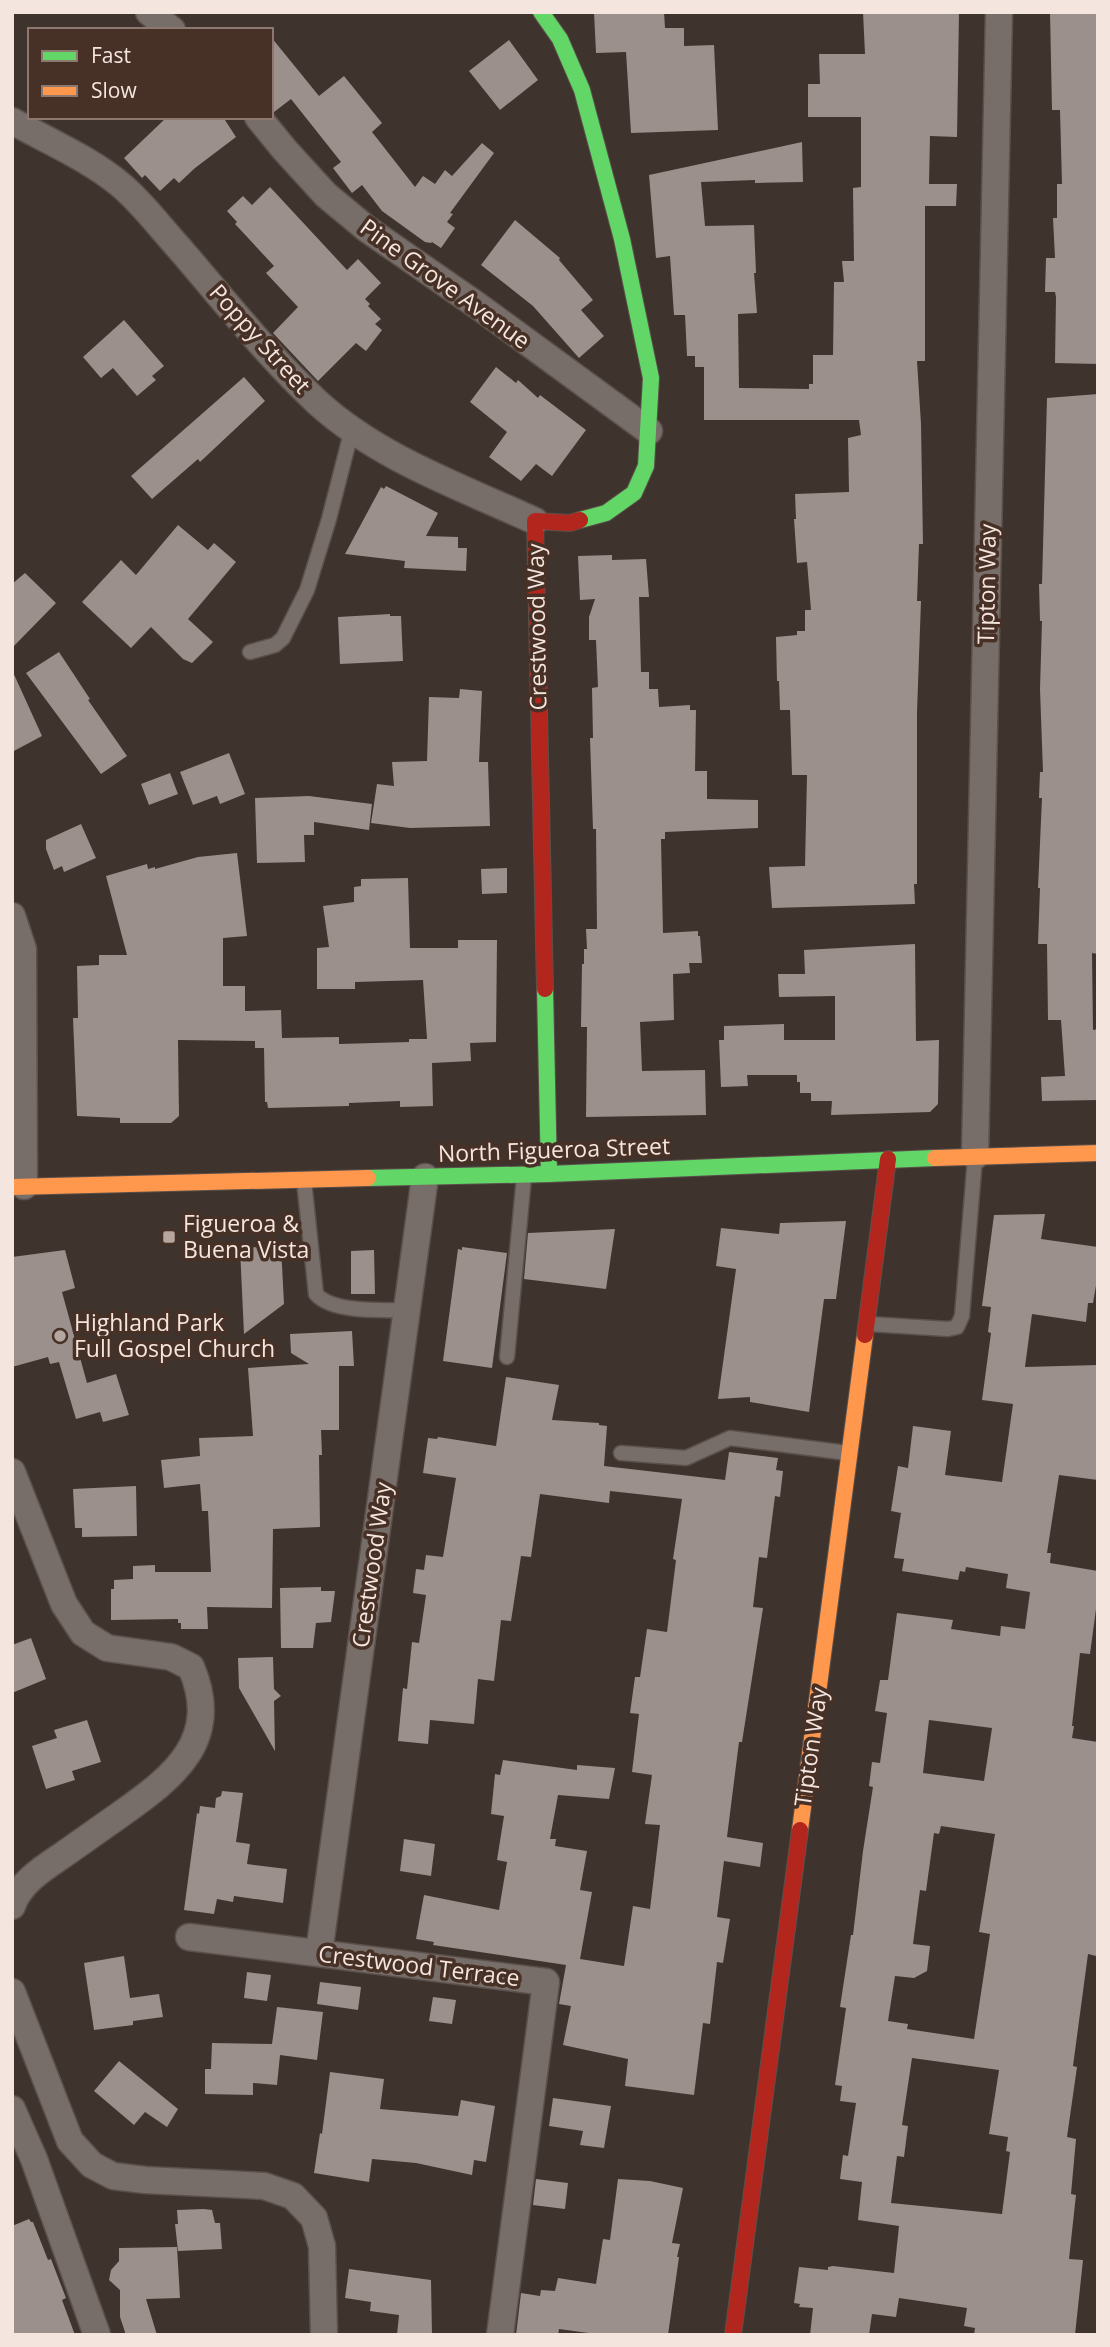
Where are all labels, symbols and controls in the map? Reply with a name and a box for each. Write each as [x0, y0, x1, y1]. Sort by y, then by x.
legend [28, 28, 273, 119]
text: Fast [91, 41, 131, 69]
text: Slow [91, 76, 137, 104]
street label: Pine Grove Avenue [354, 211, 537, 356]
street label: Poppy Street [203, 277, 319, 400]
street label: Tipton Way [969, 523, 1003, 644]
street label: Crestwood Way [519, 543, 553, 711]
street label: North Figueroa Street [437, 1129, 671, 1169]
place label: Figueroa & Buena Vista [183, 1207, 309, 1265]
marker: Figueroa & Buena Vista [161, 1229, 177, 1245]
place label: Highland Park Full Gospel Church [74, 1306, 275, 1364]
marker: Highland Park Full Gospel Church [52, 1328, 68, 1344]
street label: Crestwood Way [344, 1479, 399, 1650]
street label: Tipton Way [786, 1685, 834, 1809]
street label: Crestwood Terrace [317, 1937, 522, 1993]

